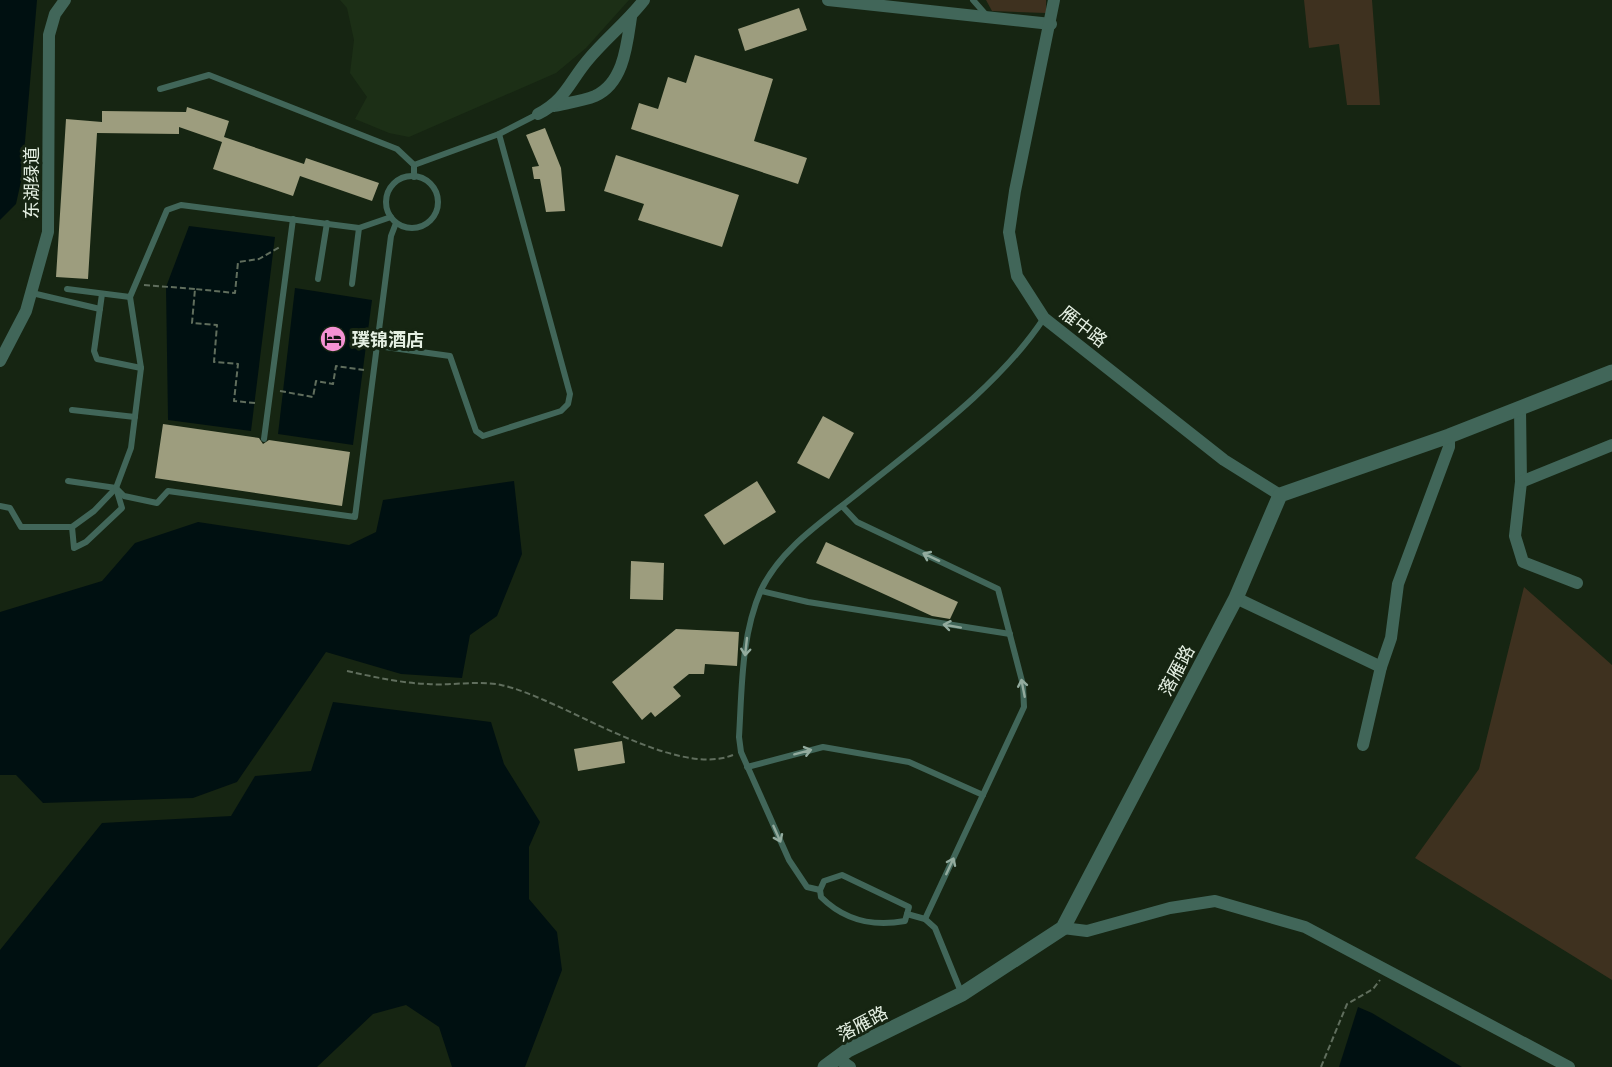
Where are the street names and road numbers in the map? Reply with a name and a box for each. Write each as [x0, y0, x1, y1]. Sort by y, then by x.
street label: 东湖绿道 [19, 147, 43, 219]
street label: 雁中路 [1055, 300, 1113, 352]
street label: 落雁路 [1153, 641, 1199, 699]
street label: 落雁路 [833, 1000, 891, 1046]

